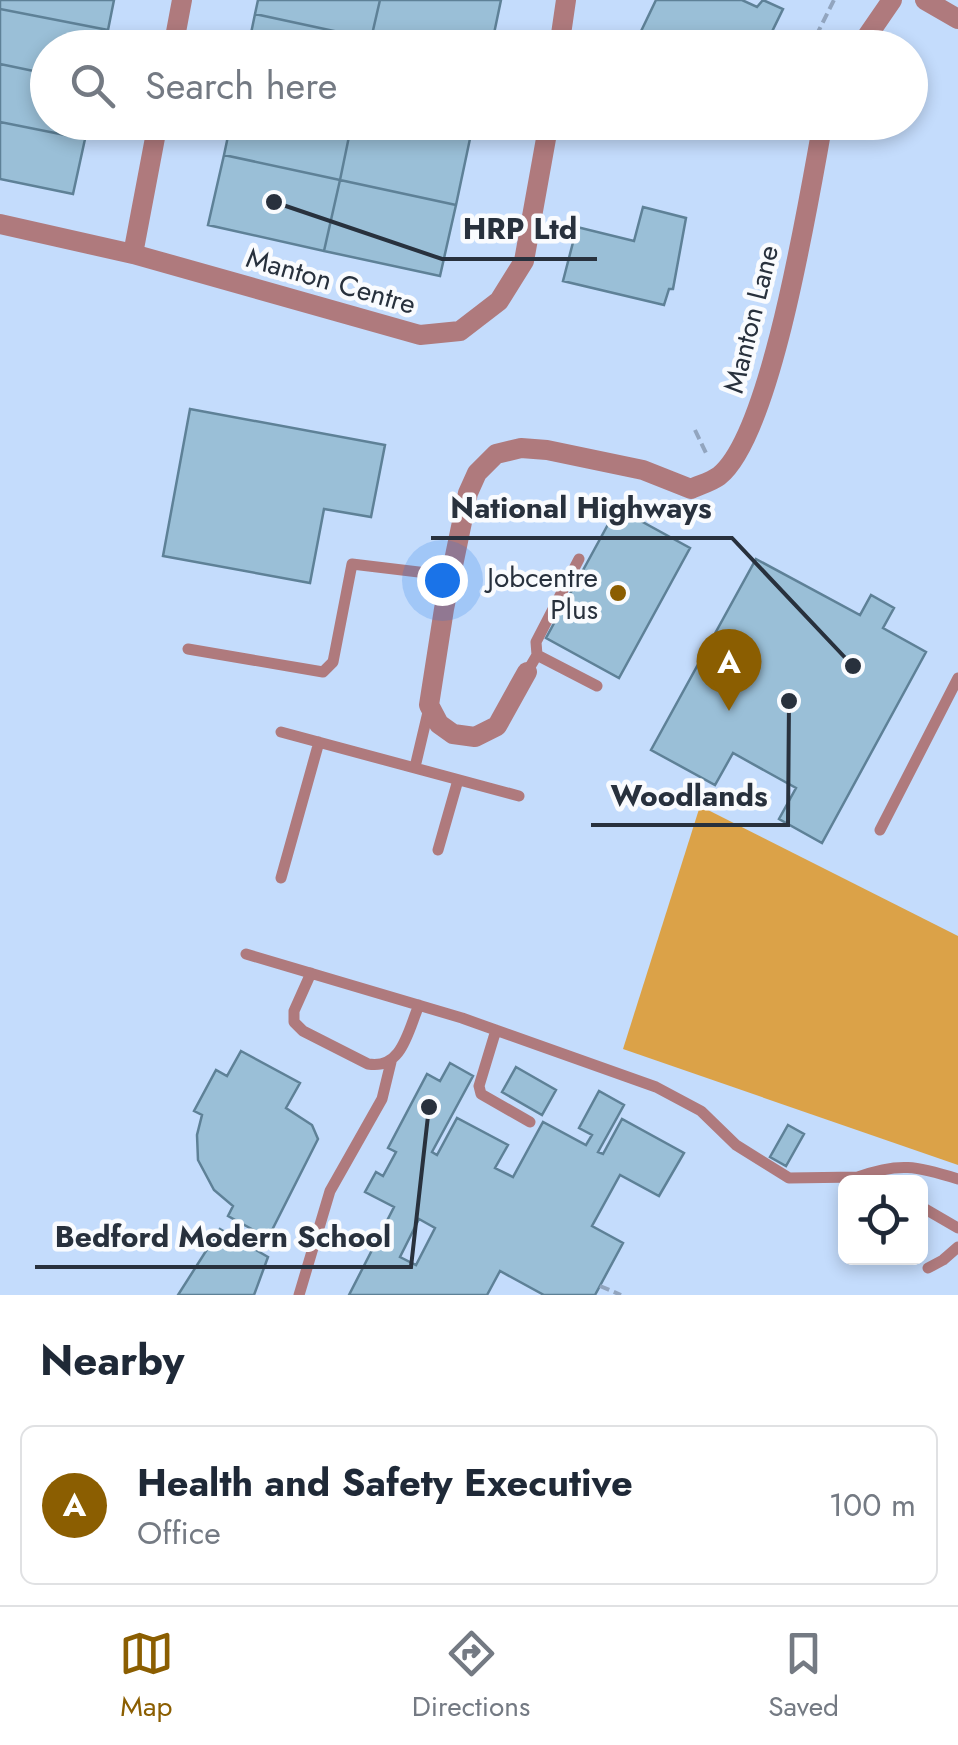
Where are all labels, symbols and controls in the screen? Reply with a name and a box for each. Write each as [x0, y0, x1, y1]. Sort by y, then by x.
search box [30, 30, 928, 140]
icon: search [65, 58, 120, 113]
text: Search here [145, 58, 337, 113]
callout: HRP Ltd [442, 199, 597, 259]
text: HRP Ltd [463, 207, 577, 250]
street label: Manton Centre [241, 237, 421, 325]
street label: Manton Lane [713, 241, 789, 397]
callout: National Highways [431, 478, 732, 538]
text: National Highways [450, 486, 712, 529]
your location [417, 555, 468, 606]
place label: Jobcentre Plus [483, 557, 598, 630]
marker: Jobcentre Plus [607, 582, 629, 604]
pin: A [696, 628, 762, 711]
callout: Woodlands [591, 765, 788, 825]
text: Woodlands [610, 774, 768, 817]
map controls [838, 1175, 928, 1265]
button: locate [838, 1175, 928, 1265]
callout: Bedford Modern School [35, 1207, 411, 1267]
text: Bedford Modern School [55, 1215, 391, 1258]
text: Nearby [40, 1330, 184, 1391]
text: Health and Safety Executive [137, 1455, 633, 1510]
text: A [63, 1482, 86, 1528]
text: 100 m [829, 1482, 916, 1528]
text: Office [137, 1510, 221, 1556]
tab: Map [119, 1626, 174, 1727]
tab: Directions [412, 1626, 530, 1727]
tab: Saved [768, 1626, 839, 1727]

